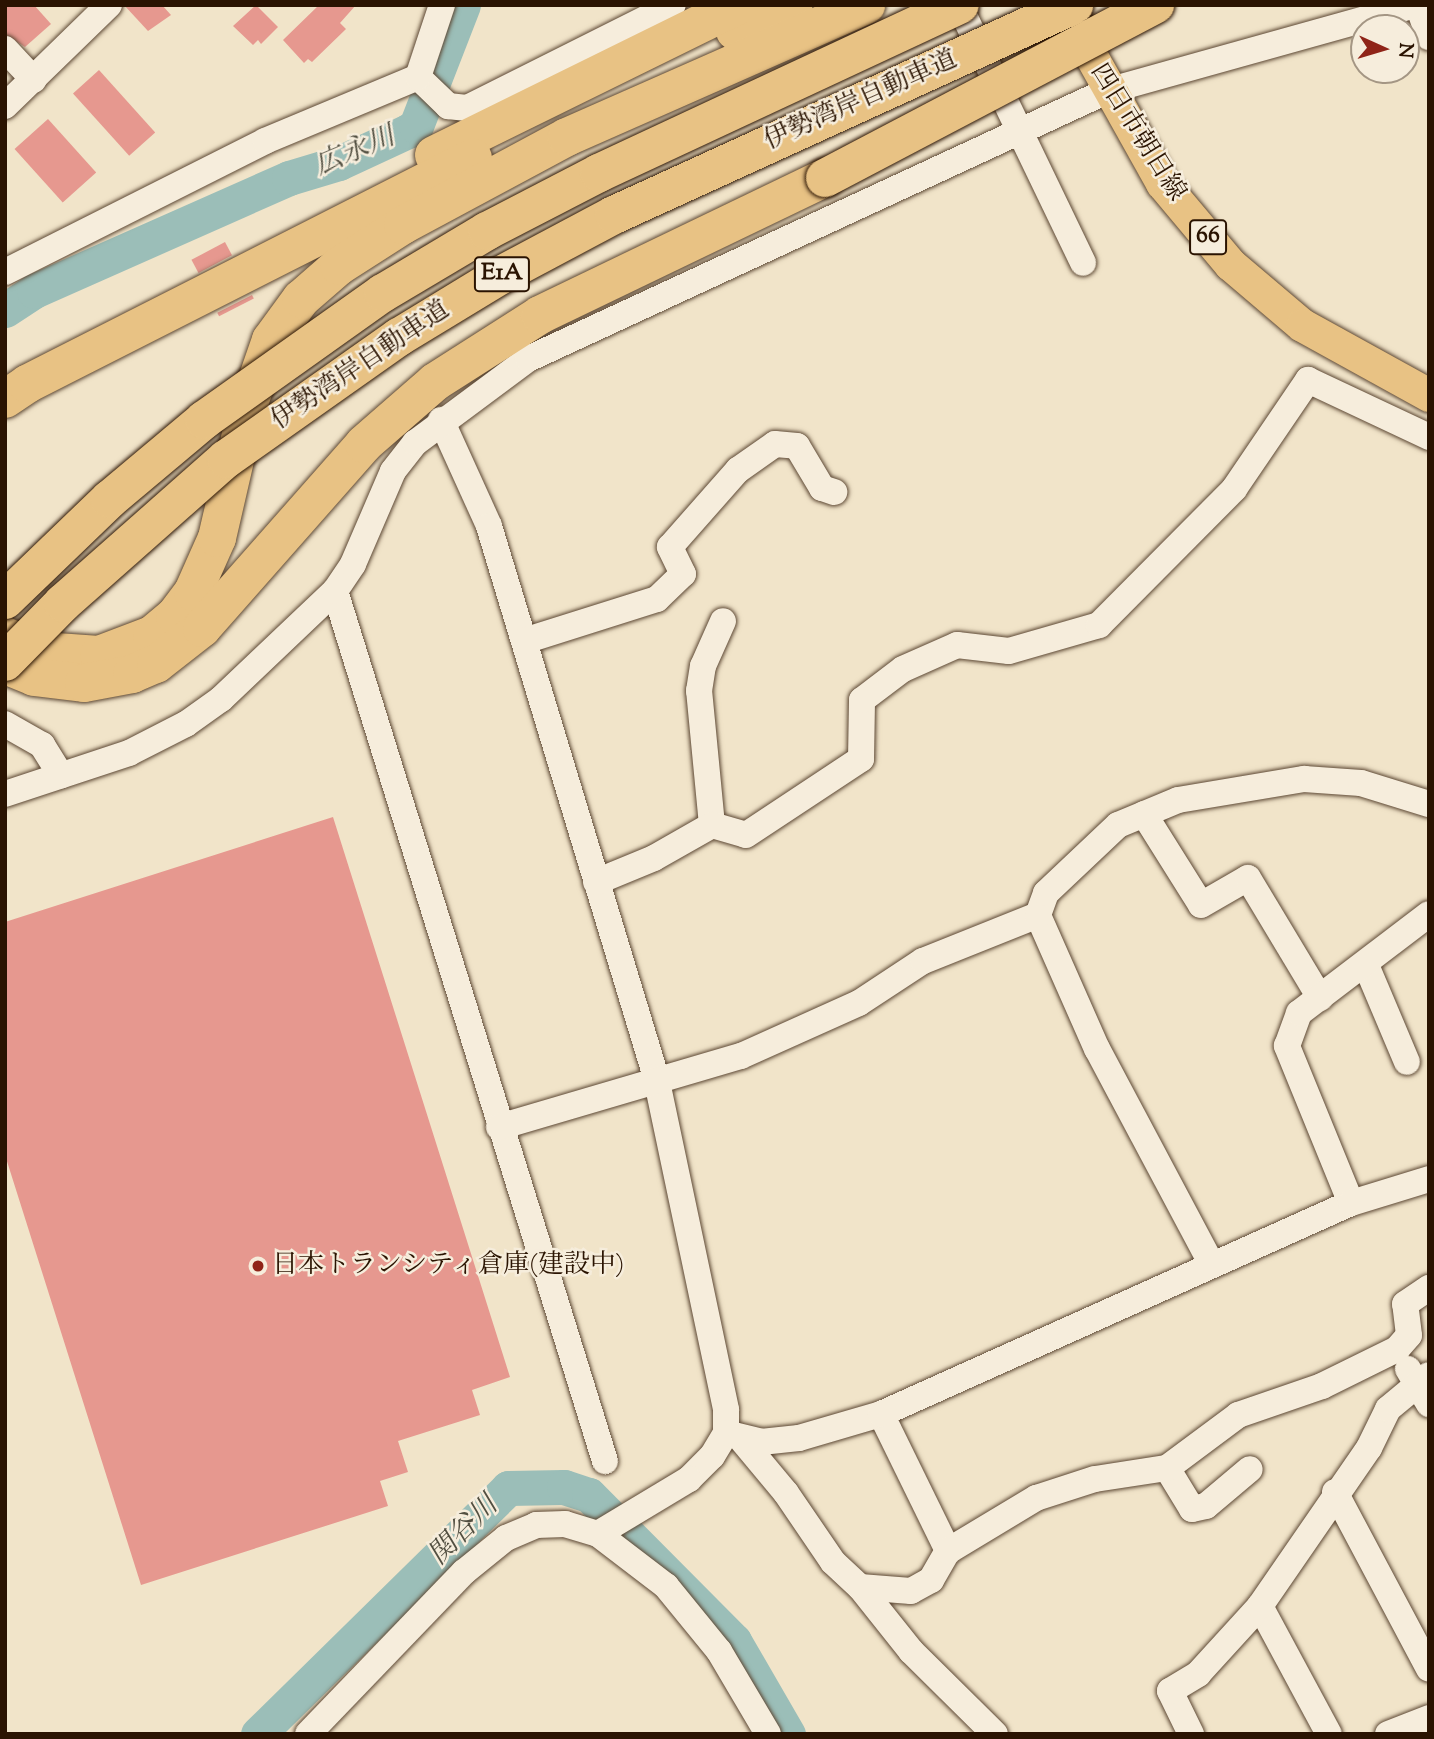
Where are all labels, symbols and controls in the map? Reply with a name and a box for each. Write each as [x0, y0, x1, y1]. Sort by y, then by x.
north arrow [1350, 14, 1420, 84]
text: N [1390, 42, 1418, 59]
street label: 伊勢湾岸自動車道 [760, 44, 962, 158]
street label: 四日市朝日線 [1082, 59, 1192, 207]
water label: 広永川 [310, 120, 400, 184]
road number: 66 [1189, 216, 1227, 258]
road number: E1A [472, 254, 532, 295]
street label: 伊勢湾岸自動車道 [266, 295, 456, 437]
place label: 日本トランシティ倉庫(建設中) [272, 1250, 627, 1282]
marker: 日本トランシティ倉庫(建設中) [250, 1258, 266, 1274]
water label: 関谷川 [422, 1489, 506, 1573]

